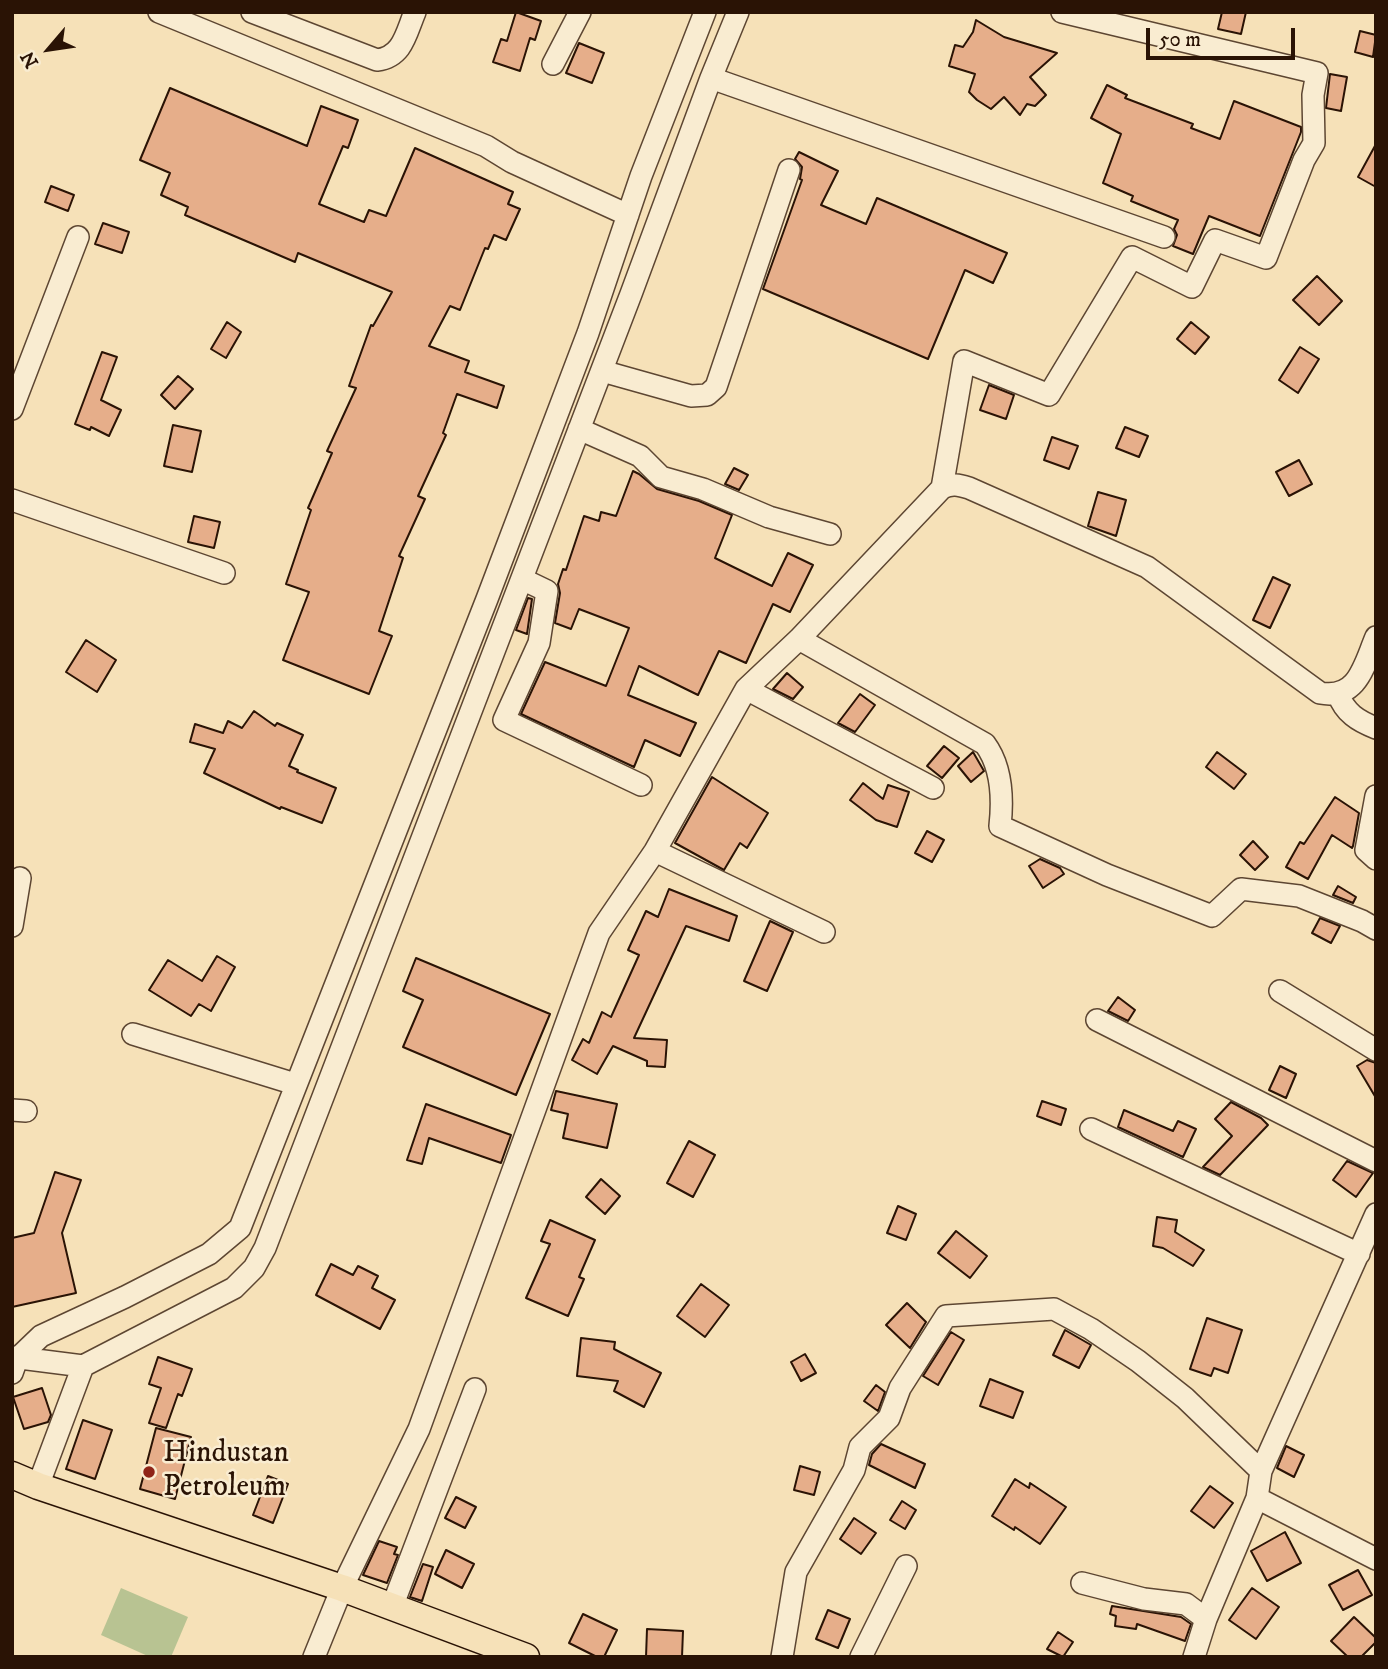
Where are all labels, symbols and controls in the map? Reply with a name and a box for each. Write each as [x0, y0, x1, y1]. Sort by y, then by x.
north arrow [14, 14, 84, 84]
scale bar [1150, 14, 1299, 58]
text: 50 m [1159, 27, 1201, 53]
text: N [16, 47, 44, 72]
place label: Hindustan Petroleum [163, 1437, 289, 1508]
marker: Hindustan Petroleum [141, 1464, 157, 1480]

